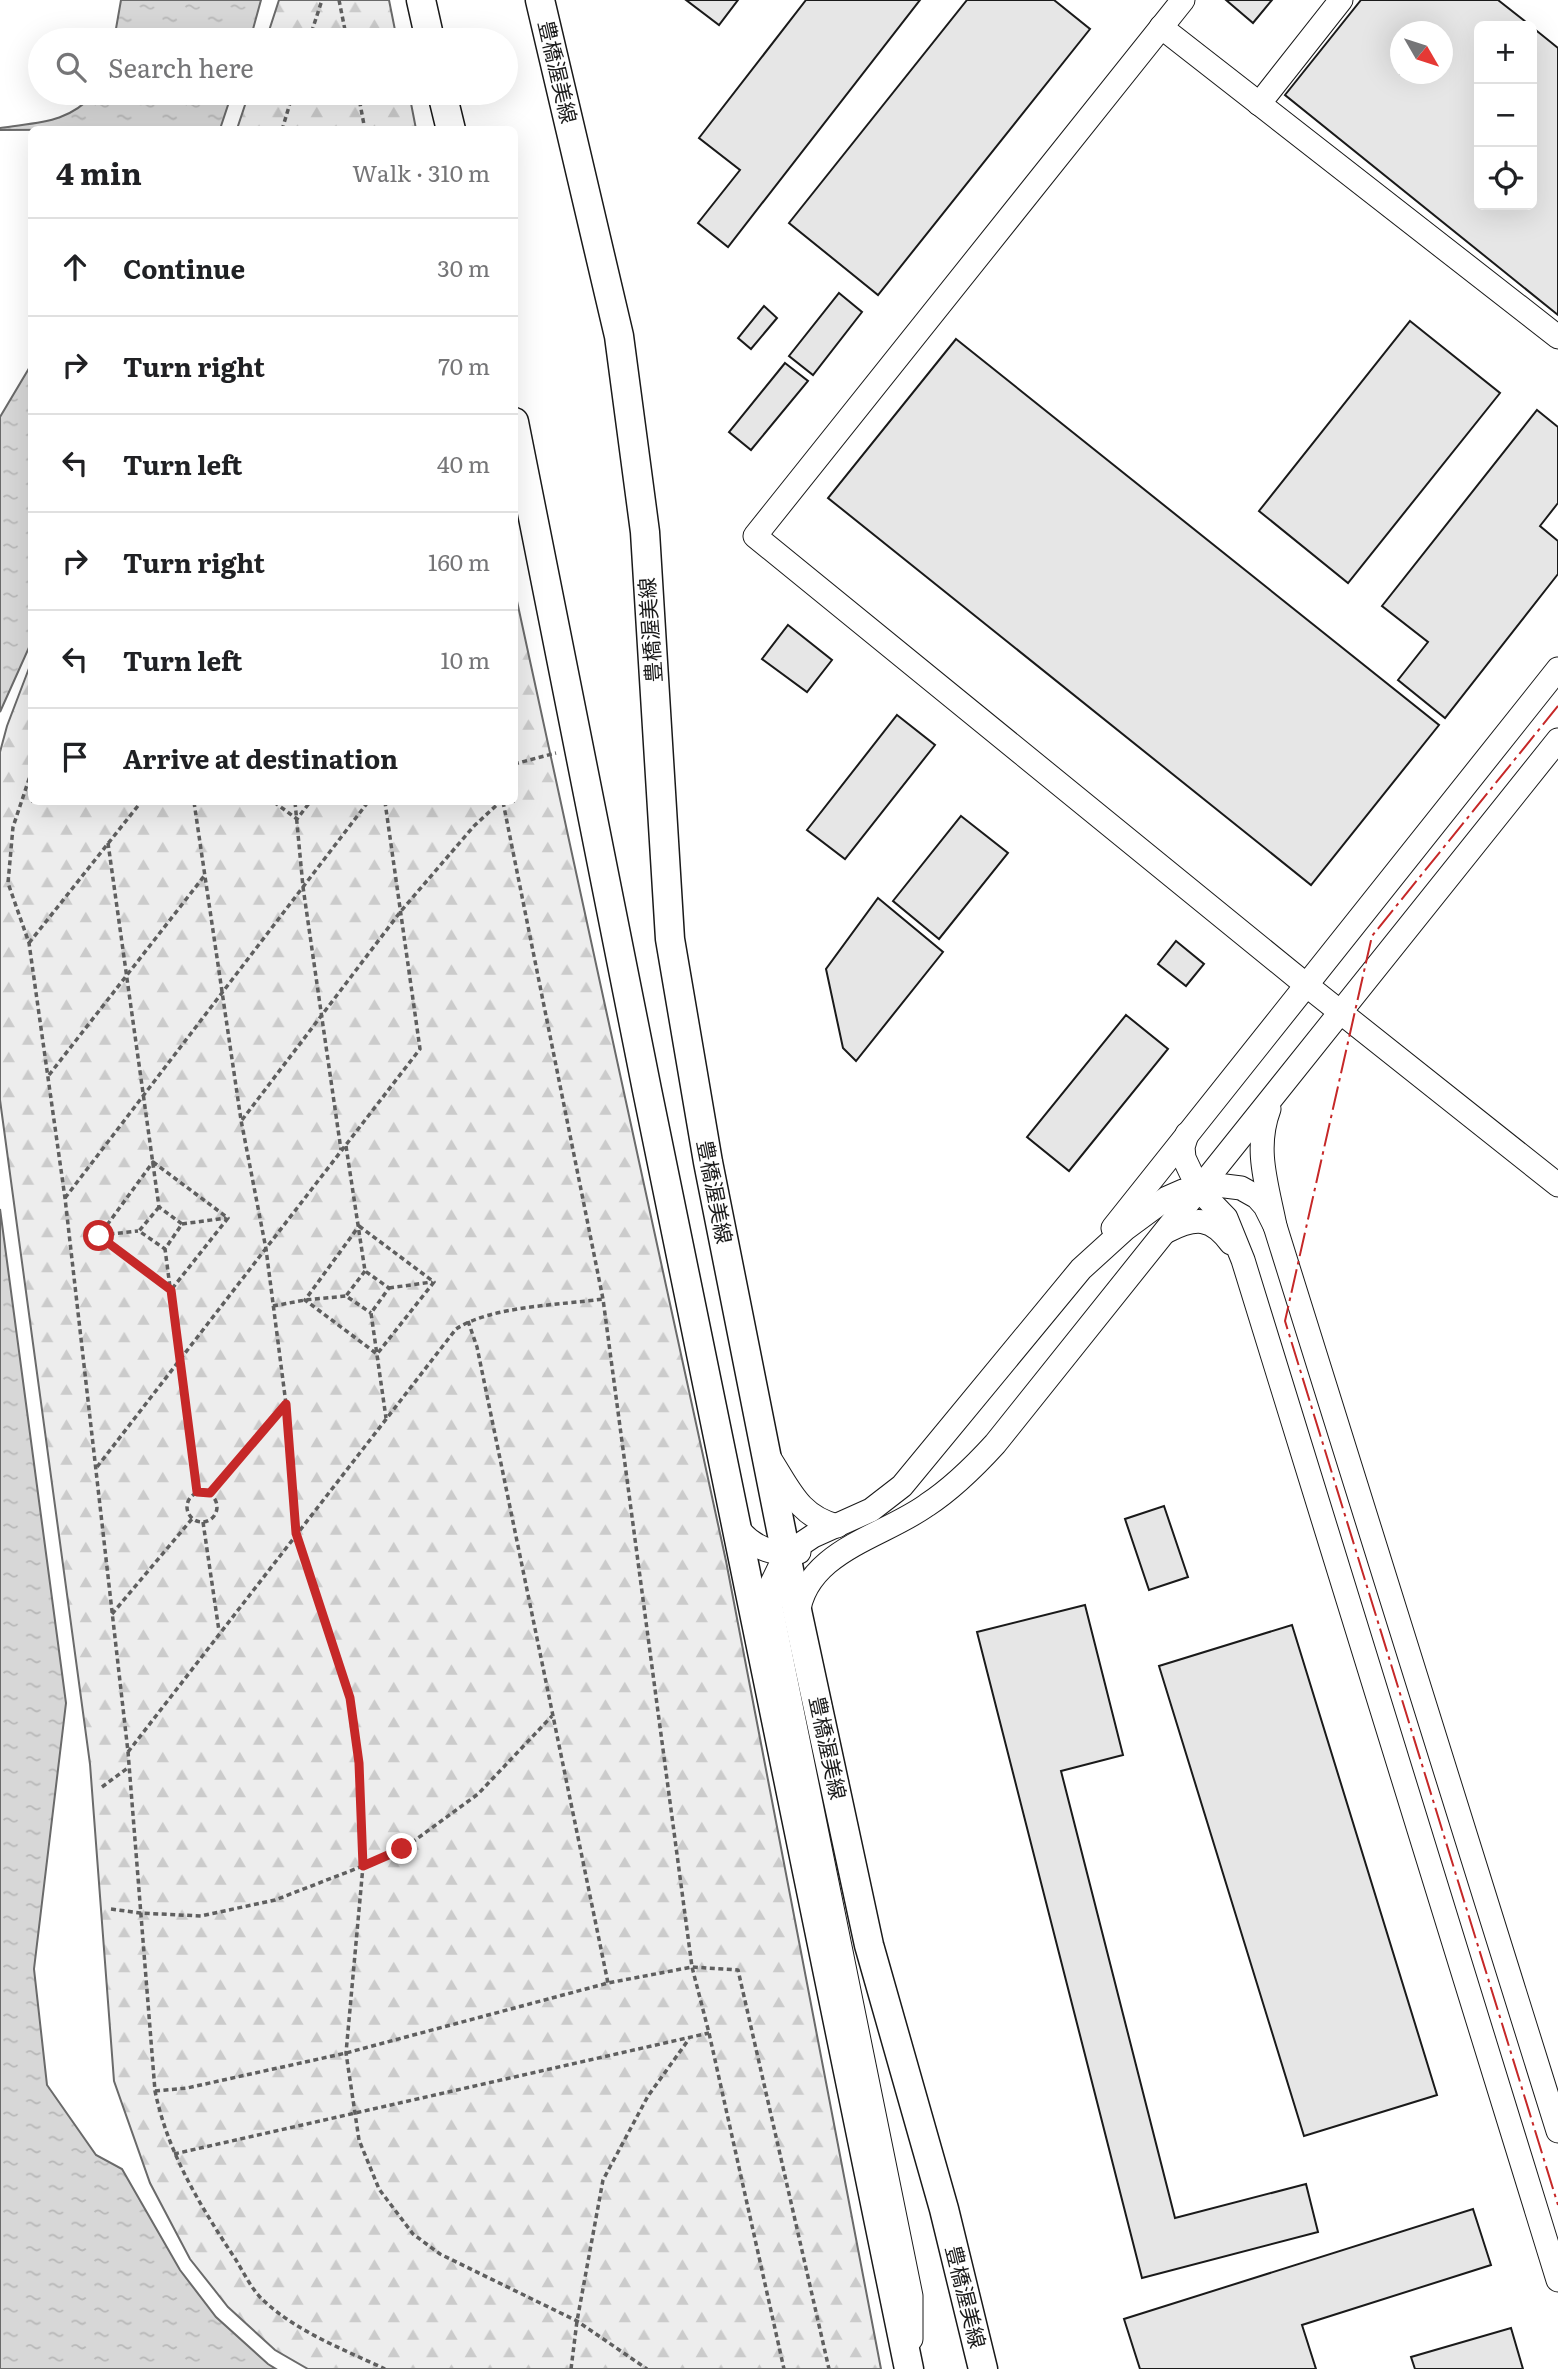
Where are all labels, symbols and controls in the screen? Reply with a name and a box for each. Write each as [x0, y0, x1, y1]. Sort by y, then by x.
street label: 豊橋渥美線 [533, 17, 586, 126]
north arrow [1390, 21, 1453, 84]
map controls [1474, 21, 1537, 210]
button: + [1474, 21, 1537, 84]
search box [28, 28, 518, 105]
text: Search here [108, 47, 254, 86]
icon: search [52, 48, 90, 86]
button: − [1474, 84, 1537, 147]
button: locate [1474, 147, 1537, 210]
text: 4 min [56, 150, 142, 194]
text: Walk · 310 m [352, 155, 490, 189]
icon: ahead [56, 248, 94, 286]
text: Continue [123, 248, 245, 287]
text: 30 m [437, 250, 490, 284]
icon: right [56, 346, 94, 384]
text: Turn right [123, 346, 265, 385]
text: 70 m [438, 348, 490, 382]
icon: left [56, 444, 94, 482]
text: Turn left [123, 444, 242, 483]
text: 40 m [437, 446, 490, 480]
icon: right [56, 542, 94, 580]
text: Turn right [123, 542, 265, 581]
text: 160 m [428, 544, 490, 578]
street label: 豊橋渥美線 [629, 577, 668, 684]
icon: left [56, 640, 94, 678]
text: Turn left [123, 640, 242, 679]
text: 10 m [440, 642, 490, 676]
icon: arrive [56, 738, 94, 776]
text: Arrive at destination [123, 738, 398, 777]
street label: 豊橋渥美線 [691, 1137, 742, 1246]
route start [83, 1220, 114, 1251]
street label: 豊橋渥美線 [803, 1693, 856, 1802]
route end [386, 1833, 417, 1864]
street label: 豊橋渥美線 [940, 2242, 995, 2351]

